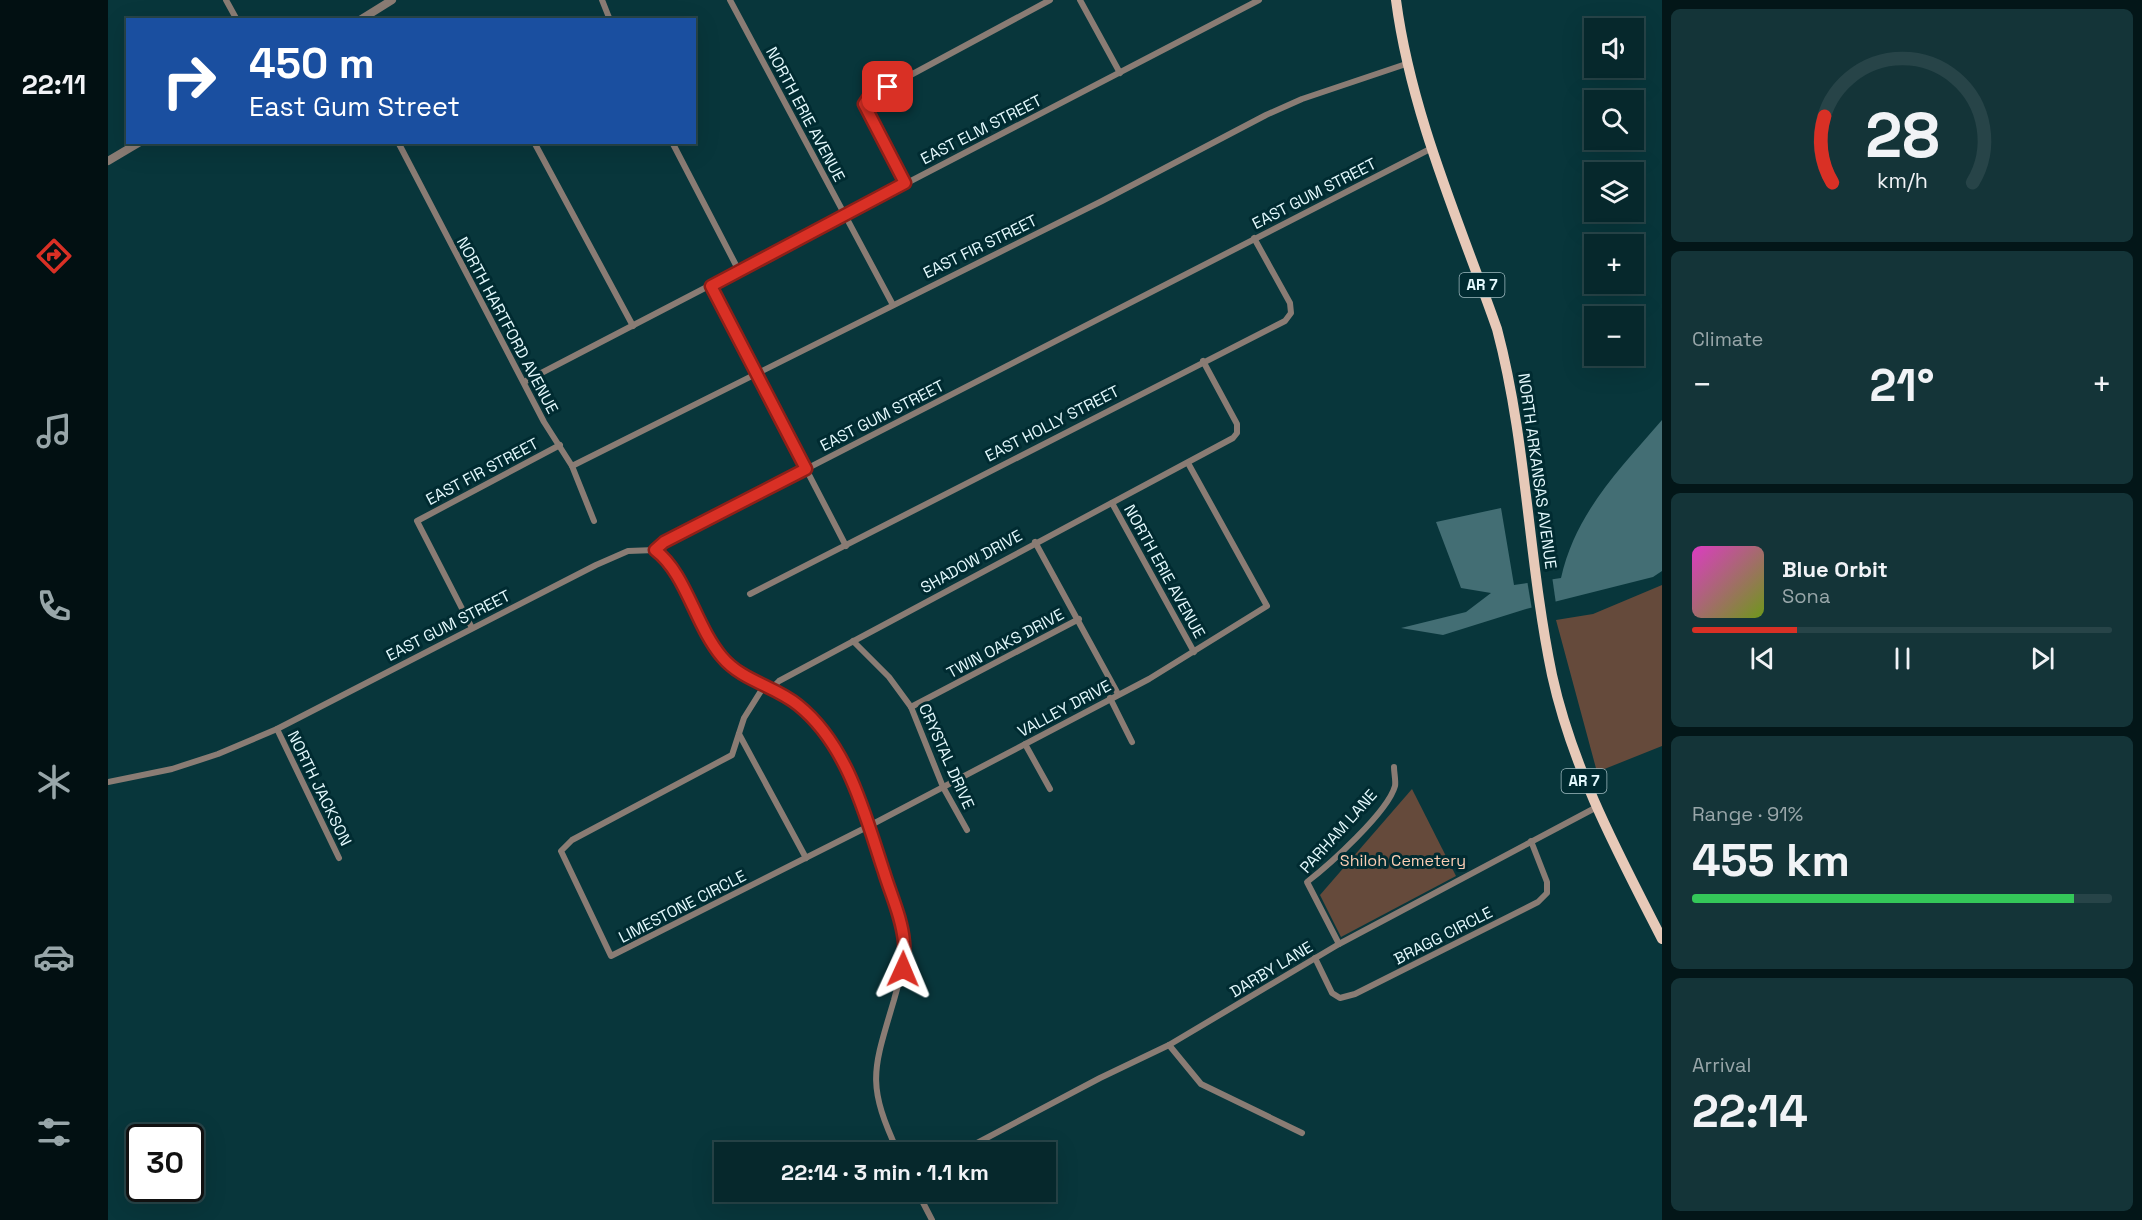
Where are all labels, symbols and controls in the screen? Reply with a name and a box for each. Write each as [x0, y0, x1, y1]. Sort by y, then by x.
map controls [1584, 18, 1644, 366]
button: sound [1584, 18, 1644, 78]
text: 450 m [249, 37, 375, 90]
icon: right [150, 42, 228, 120]
street label: NORTH ERIE AVENUE [761, 43, 850, 185]
pin [862, 61, 913, 112]
text: 22:11 [22, 67, 86, 102]
icon: arrive [871, 70, 904, 103]
text: East Gum Street [249, 89, 460, 124]
street label: EAST ELM STREET [917, 90, 1045, 169]
button: search [1584, 90, 1644, 150]
text: 28 [1865, 96, 1939, 175]
street label: EAST GUM STREET [1248, 153, 1380, 234]
button: layers [1584, 162, 1644, 222]
text: km/h [1876, 167, 1928, 194]
street label: EAST FIR STREET [920, 210, 1041, 283]
street label: NORTH HARTFORD AVENUE [452, 233, 563, 417]
button: + [1584, 234, 1644, 294]
icon: directions [33, 235, 75, 277]
road number: AR 7 [1460, 273, 1504, 297]
button: − [1584, 306, 1644, 366]
text: Climate [1692, 326, 1763, 352]
text: 21° [1870, 357, 1934, 414]
text: − [1692, 364, 1712, 406]
text: + [2092, 364, 2112, 406]
street label: NORTH ARKANSAS AVENUE [1513, 372, 1562, 570]
street label: EAST GUM STREET [816, 375, 948, 456]
street label: EAST HOLLY STREET [981, 380, 1123, 466]
icon: music [33, 410, 75, 452]
street label: EAST FIR STREET [422, 433, 542, 510]
street label: NORTH ERIE AVENUE [1119, 501, 1210, 642]
street label: SHADOW DRIVE [917, 525, 1026, 598]
text: Blue Orbit [1782, 555, 1888, 583]
text: Sona [1782, 583, 1830, 609]
icon: phone [33, 585, 75, 627]
street label: EAST GUM STREET [382, 585, 514, 666]
street label: TWIN OAKS DRIVE [943, 604, 1067, 683]
icon: previous [1746, 642, 1779, 675]
icon: pause [1886, 642, 1919, 675]
icon: next [2026, 642, 2059, 675]
street label: VALLEY DRIVE [1014, 675, 1115, 742]
street label: CRYSTAL DRIVE [914, 700, 979, 812]
street label: NORTH JACKSON [283, 727, 356, 849]
icon: climate [33, 761, 75, 803]
road number: AR 7 [1562, 769, 1606, 793]
street label: PARHAM LANE [1295, 785, 1382, 878]
text: Range · 91% [1692, 801, 1803, 827]
text: 455 km [1692, 832, 1850, 889]
park label: Shiloh Cemetery [1340, 850, 1466, 871]
street label: LIMESTONE CIRCLE [615, 865, 750, 948]
street label: BRAGG CIRCLE [1390, 902, 1496, 969]
icon: car [33, 936, 75, 978]
street label: DARBY LANE [1226, 936, 1317, 1002]
position arrow [871, 937, 935, 1001]
text: Arrival [1692, 1052, 1751, 1078]
text: 22:14 [1692, 1083, 1808, 1140]
icon: filters [33, 1111, 75, 1153]
speed limit sign: 30 [126, 1124, 204, 1202]
text: 22:14 · 3 min · 1.1 km [781, 1158, 989, 1186]

